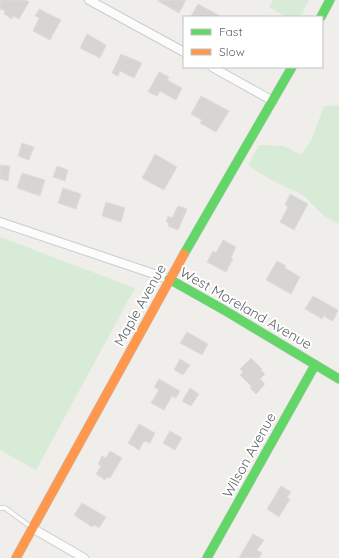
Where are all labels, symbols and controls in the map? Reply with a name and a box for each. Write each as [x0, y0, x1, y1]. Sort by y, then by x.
legend [183, 16, 323, 68]
text: Fast [219, 24, 243, 39]
text: Slow [219, 44, 245, 59]
street label: Maple Avenue [110, 261, 170, 349]
street label: West Moreland Avenue [177, 263, 315, 353]
street label: Wilson Avenue [218, 409, 280, 501]

